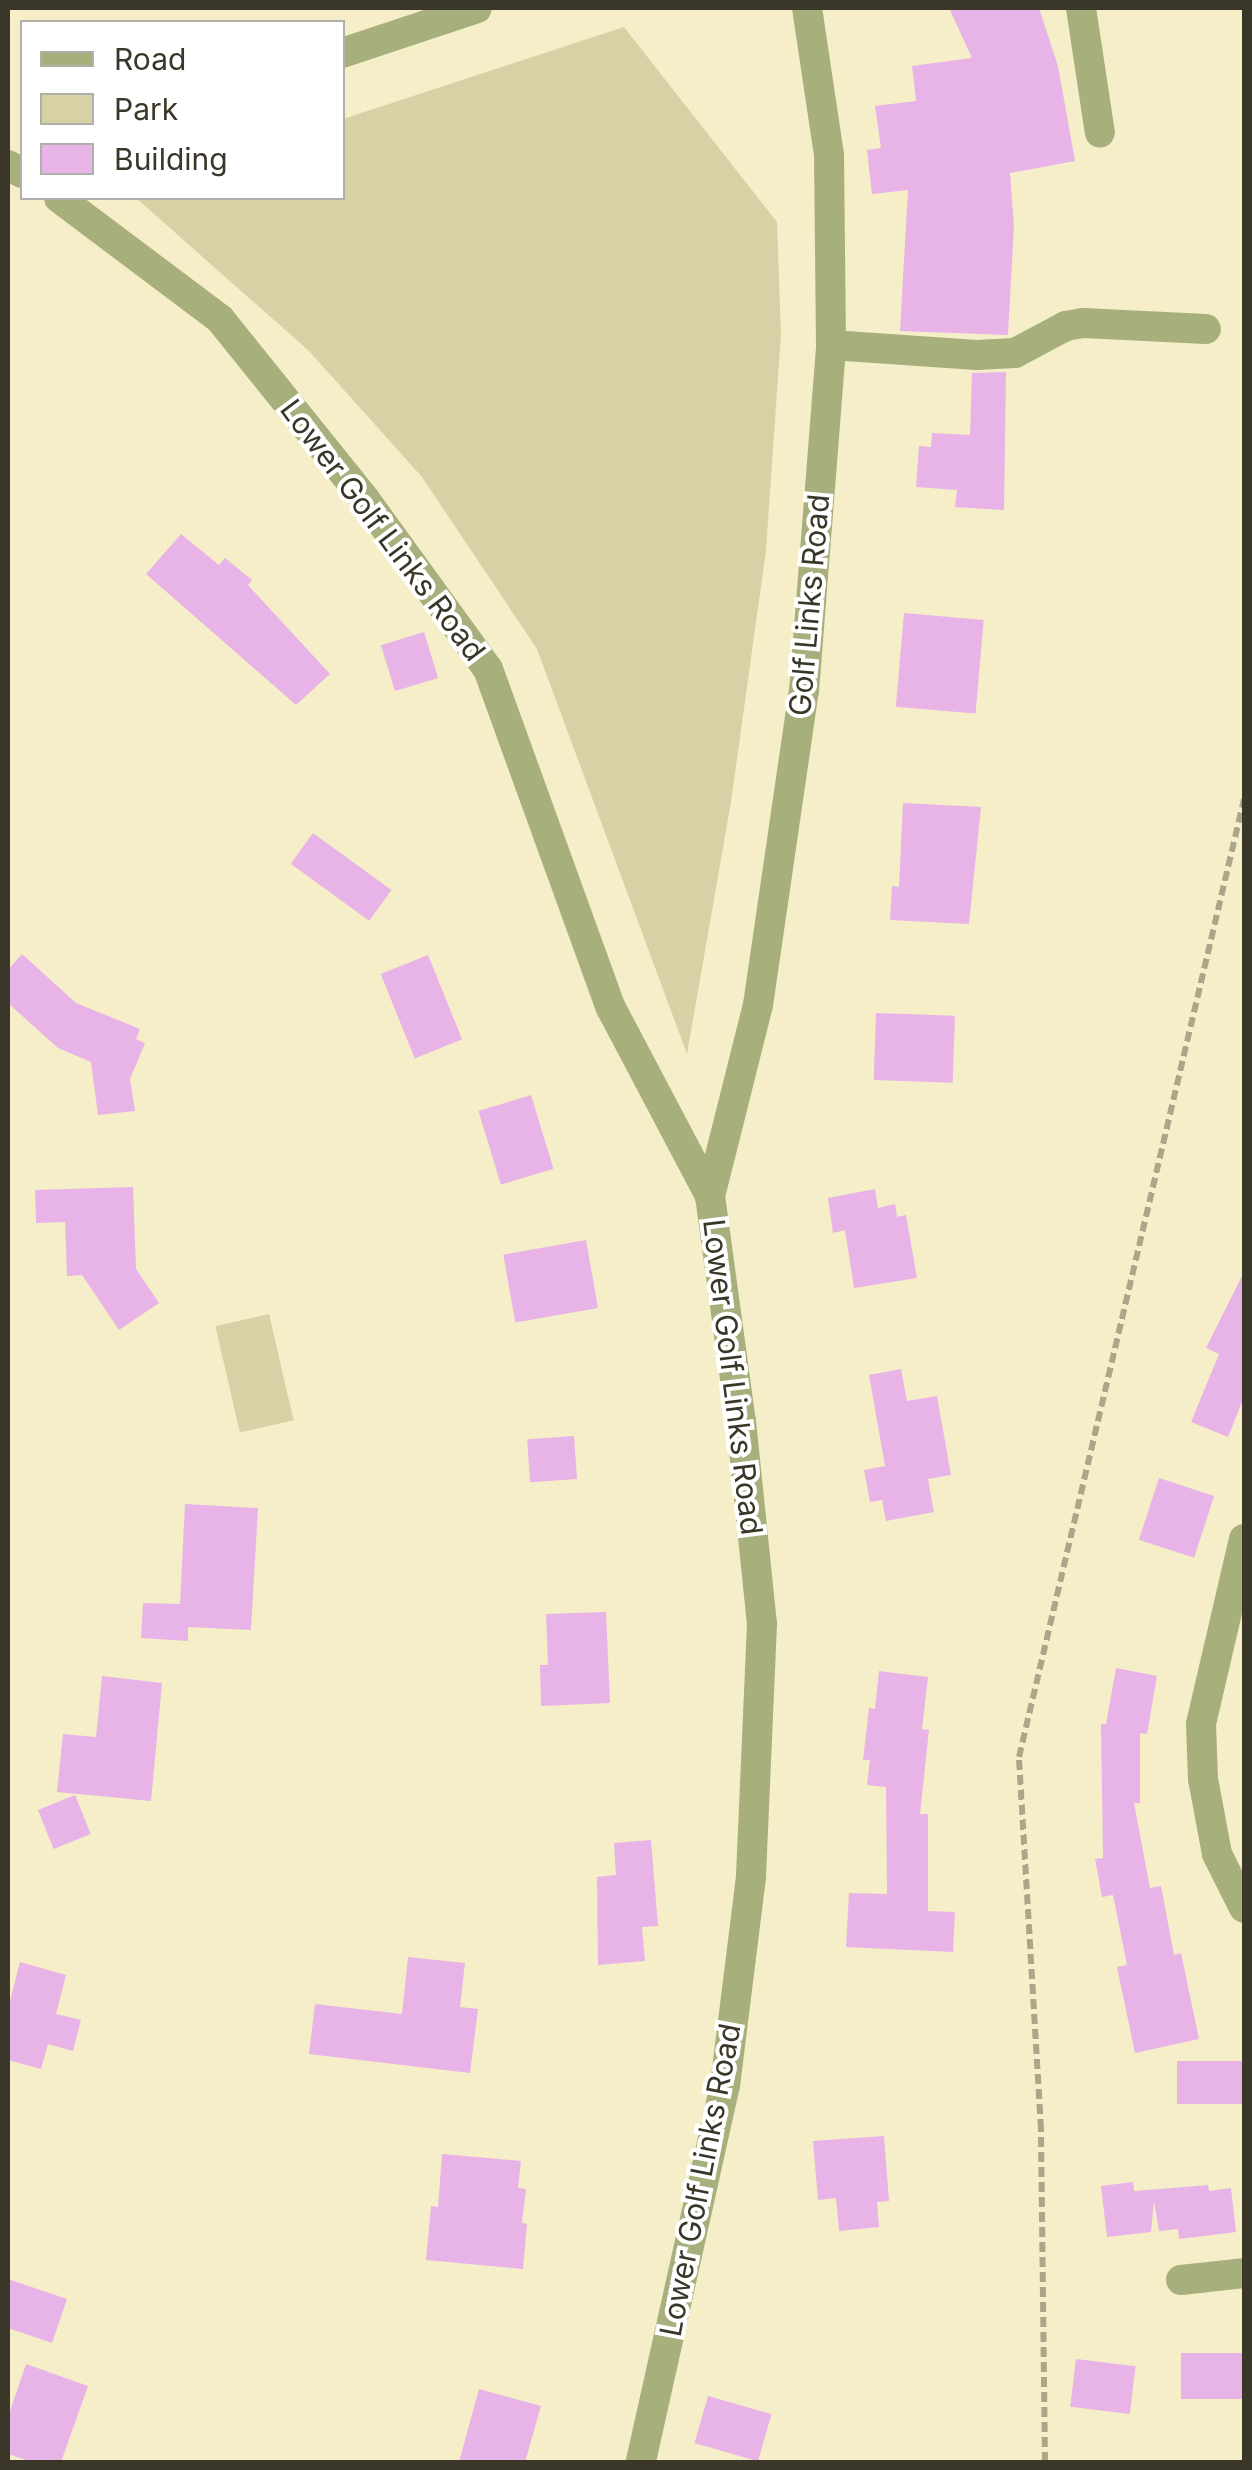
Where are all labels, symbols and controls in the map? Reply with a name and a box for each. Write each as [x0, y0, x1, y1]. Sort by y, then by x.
legend [20, 20, 345, 200]
text: Road [114, 41, 186, 77]
text: Park [114, 91, 178, 127]
text: Building [114, 141, 228, 177]
street label: Lower Golf Links Road [273, 392, 493, 668]
street label: Golf Links Road [781, 493, 837, 717]
street label: Lower Golf Links Road [696, 1217, 770, 1537]
street label: Lower Golf Links Road [652, 2021, 748, 2339]

